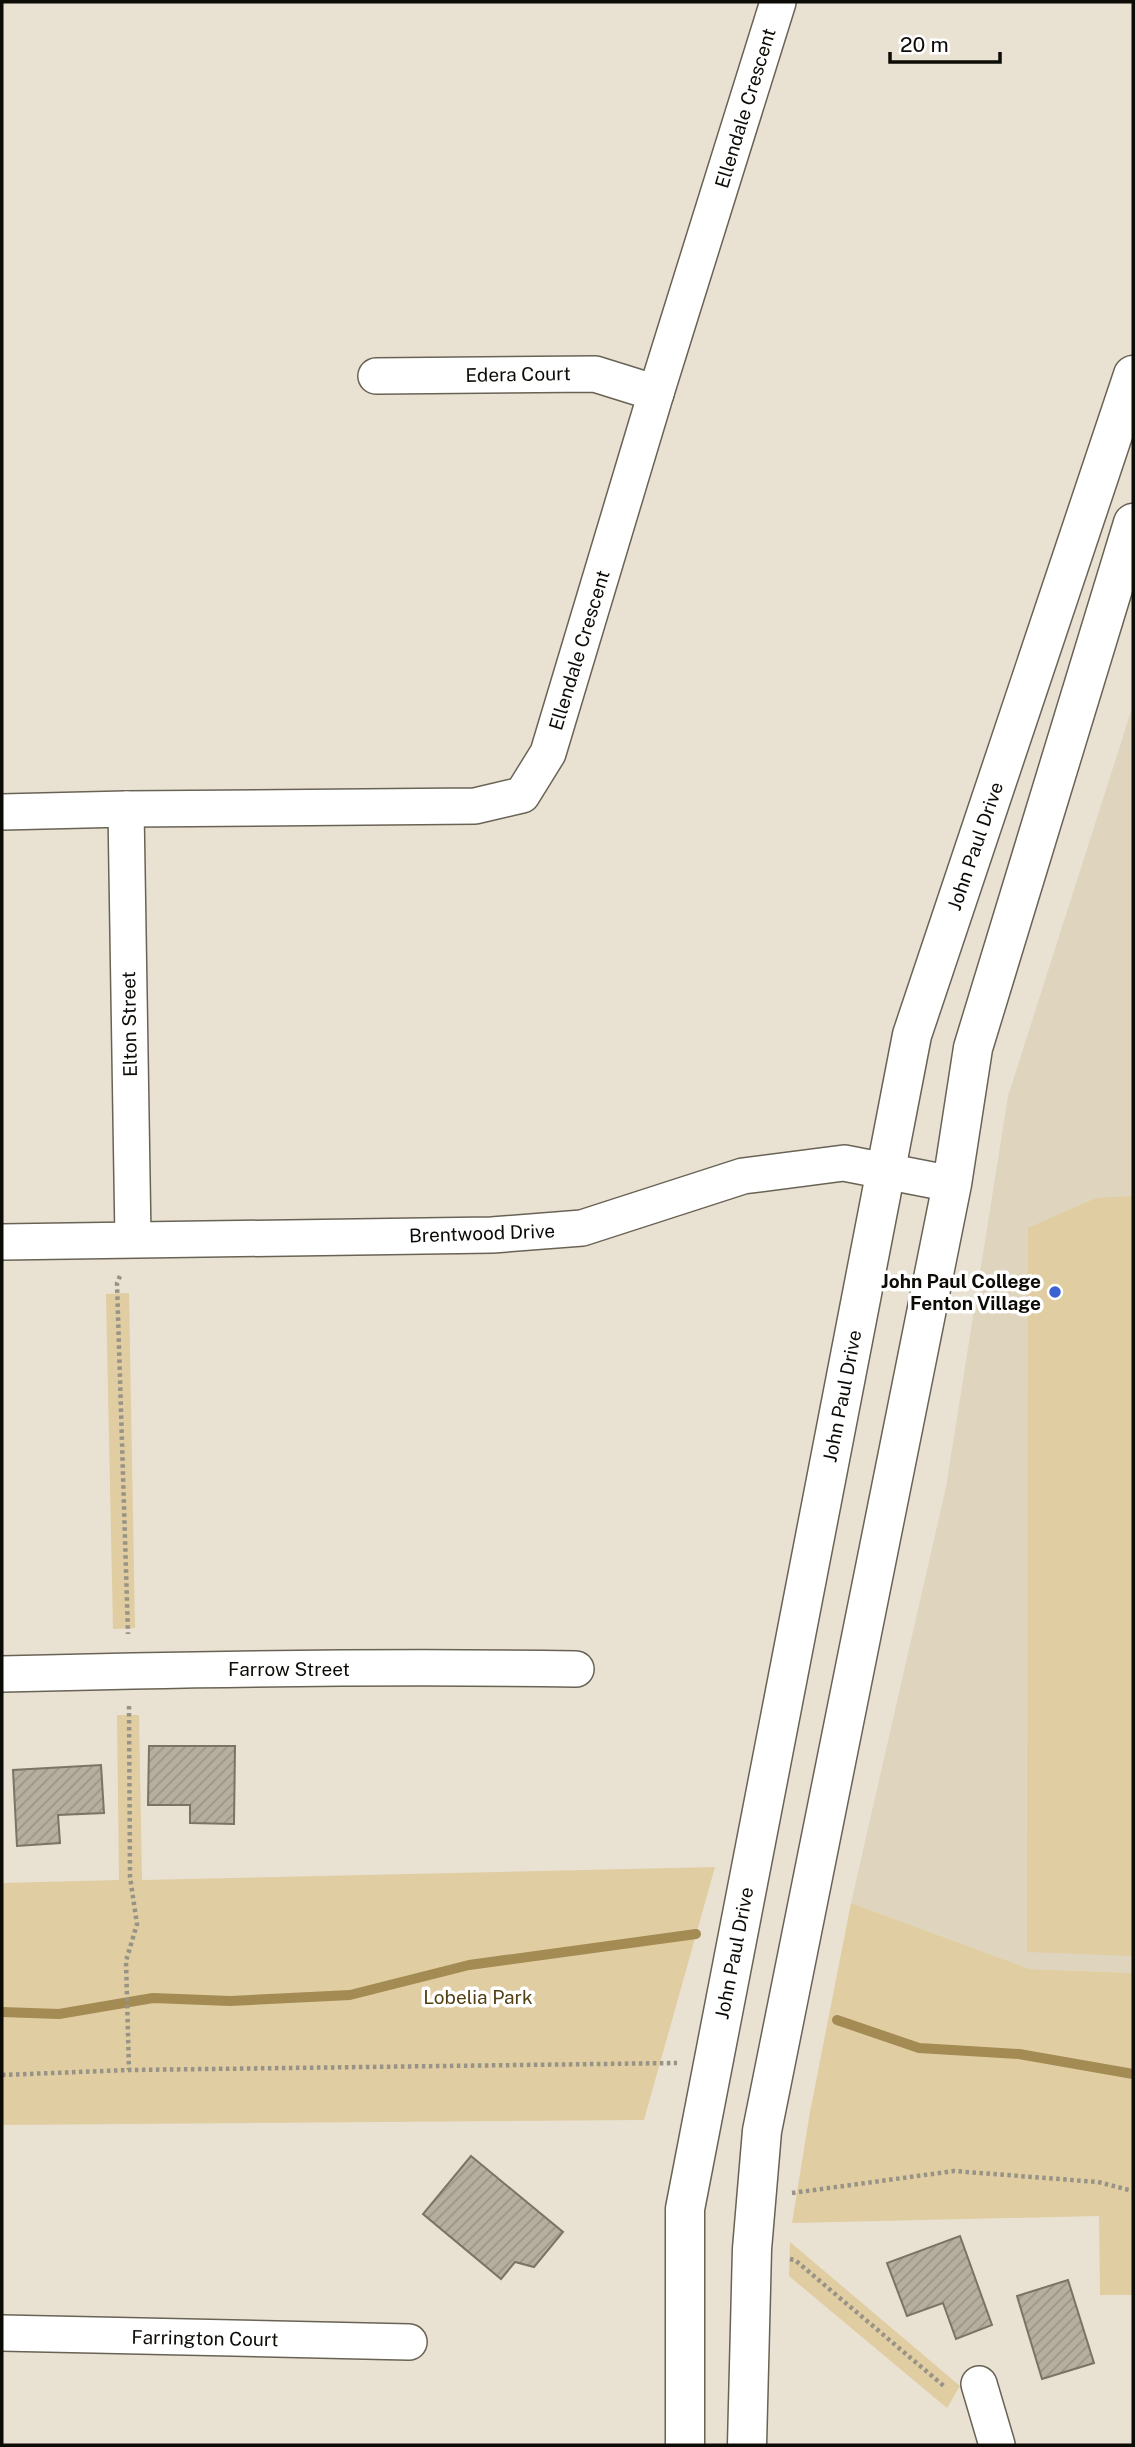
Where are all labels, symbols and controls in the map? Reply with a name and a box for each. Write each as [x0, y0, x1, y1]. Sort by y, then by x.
scale bar [890, 21, 1000, 65]
street label: Ellendale Crescent [710, 25, 780, 191]
text: 20 m [900, 32, 949, 57]
street label: Edera Court [465, 362, 571, 386]
street label: Ellendale Crescent [544, 567, 614, 733]
street label: John Paul Drive [943, 779, 1007, 913]
street label: Elton Street [117, 971, 141, 1077]
street label: Brentwood Drive [409, 1219, 555, 1247]
place label: John Paul College Fenton Village [881, 1270, 1041, 1314]
marker: John Paul College Fenton Village [1047, 1284, 1063, 1300]
street label: John Paul Drive [818, 1328, 866, 1464]
street label: Farrow Street [228, 1658, 350, 1680]
street label: John Paul Drive [710, 1885, 758, 2021]
park label: Lobelia Park [423, 1986, 533, 2008]
street label: Farrington Court [131, 2326, 279, 2350]

